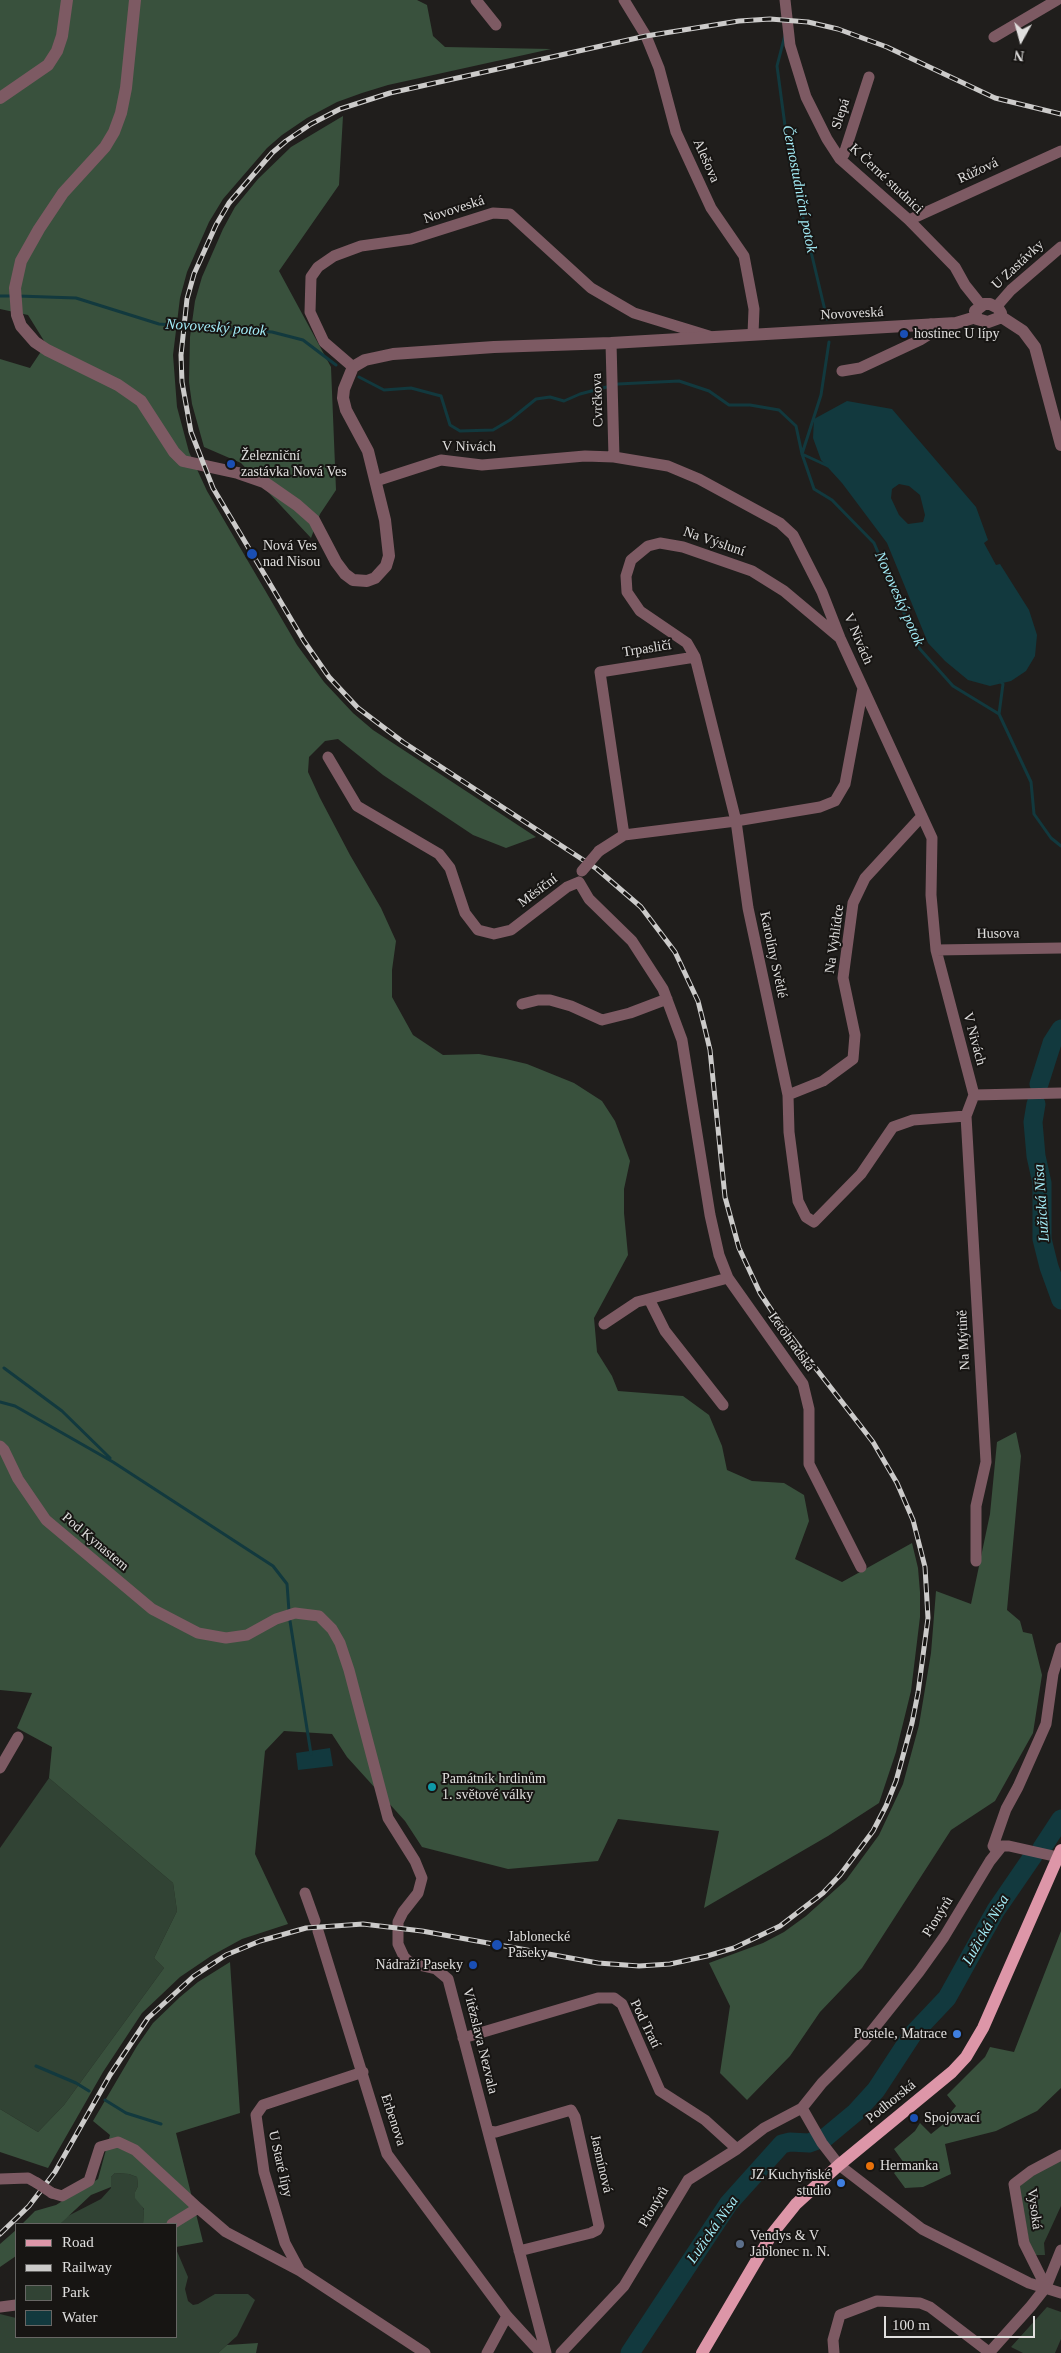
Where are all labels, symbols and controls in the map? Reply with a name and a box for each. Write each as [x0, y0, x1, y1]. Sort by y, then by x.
north arrow [996, 15, 1046, 65]
text: N [1013, 47, 1025, 63]
street label: Slepá [828, 97, 854, 131]
water label: Černostudniční potok [778, 124, 820, 254]
street label: Alešova [689, 137, 723, 185]
street label: K Černé studnici [846, 141, 926, 217]
street label: Růžová [955, 154, 1001, 188]
street label: Novoveská [421, 192, 487, 228]
street label: U Zastávky [989, 237, 1047, 293]
street label: Novoveská [820, 304, 884, 324]
water label: Novoveský potok [165, 315, 267, 341]
place label: hostinec U lípy [914, 326, 1000, 342]
marker: hostinec U lípy [898, 328, 910, 340]
street label: Cvrčkova [589, 373, 607, 427]
street label: V Nivách [442, 438, 496, 456]
place label: Železniční zastávka Nová Ves [241, 448, 347, 481]
marker: Železniční zastávka Nová Ves [225, 458, 237, 470]
street label: Na Výsluní [681, 524, 747, 560]
place label: Nová Ves nad Nisou [263, 538, 320, 570]
marker: Nová Ves nad Nisou [245, 547, 259, 561]
water label: Novoveský potok [870, 549, 928, 649]
street label: V Nivách [840, 611, 876, 667]
street label: Trpasličí [621, 637, 673, 661]
street label: Měsíční [515, 871, 561, 911]
street label: Na Vyhlídce [822, 903, 848, 975]
street label: Karolíny Světlé [756, 910, 790, 1000]
street label: Husova [976, 925, 1020, 943]
street label: V Nivách [959, 1011, 989, 1067]
water label: Lužická Nisa [1030, 1164, 1054, 1242]
street label: Letohradská [764, 1309, 818, 1375]
street label: Na Mýtině [954, 1309, 974, 1371]
street label: Pod Kynastem [58, 1509, 132, 1575]
place label: Památník hrdinům 1. světové války [442, 1771, 546, 1804]
marker: Památník hrdinům 1. světové války [426, 1781, 438, 1793]
water label: Lužická Nisa [959, 1892, 1013, 1968]
street label: Pionýrů [919, 1894, 957, 1940]
place label: Jablonecké Paseky [508, 1929, 570, 1961]
marker: Jablonecké Paseky [490, 1938, 504, 1952]
place label: Nádraží Paseky [376, 1957, 463, 1973]
marker: Nádraží Paseky [467, 1959, 479, 1971]
street label: Vítězslava Nezvala [459, 1986, 501, 2096]
street label: Pod Tratí [626, 1997, 664, 2051]
place label: Postele, Matrace [854, 2026, 947, 2042]
marker: Postele, Matrace [951, 2028, 963, 2040]
street label: Podhorská [863, 2077, 919, 2127]
street label: Erbenova [377, 2092, 409, 2148]
place label: Spojovací [924, 2110, 980, 2126]
marker: Spojovací [908, 2112, 920, 2124]
street label: U Staré lípy [264, 2129, 296, 2199]
street label: Jasmínová [586, 2133, 616, 2195]
place label: Hermanka [880, 2158, 938, 2174]
marker: Hermanka [864, 2160, 876, 2172]
place label: JZ Kuchyňské studio [751, 2167, 831, 2200]
marker: JZ Kuchyňské studio [835, 2177, 847, 2189]
street label: Pionýrů [635, 2184, 673, 2230]
street label: Vysoká [1023, 2187, 1045, 2231]
water label: Lužická Nisa [683, 2193, 743, 2267]
legend [15, 2223, 178, 2338]
place label: Vendys & V Jablonec n. N. [750, 2228, 830, 2260]
text: Road [62, 2234, 94, 2250]
marker: Vendys & V Jablonec n. N. [734, 2238, 746, 2250]
text: Railway [62, 2259, 112, 2275]
text: Park [62, 2284, 90, 2300]
scale bar [886, 2306, 1037, 2338]
text: Water [62, 2309, 97, 2325]
text: 100 m [892, 2317, 930, 2333]

